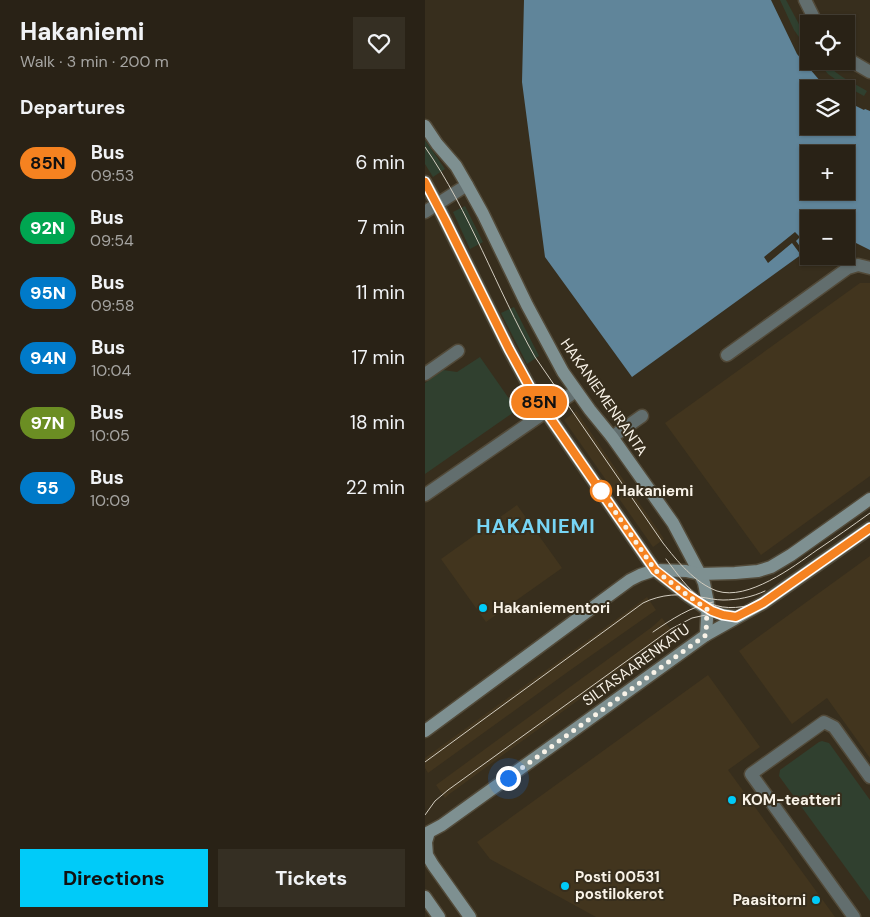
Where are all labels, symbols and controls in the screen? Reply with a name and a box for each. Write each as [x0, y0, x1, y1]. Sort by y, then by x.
map controls [800, 15, 855, 265]
button: locate [800, 15, 855, 70]
text: Hakaniemi [20, 16, 145, 47]
button: heart [353, 17, 405, 69]
text: Walk · 3 min · 200 m [20, 51, 169, 72]
button: layers [800, 80, 855, 135]
text: Departures [20, 95, 125, 120]
text: Bus [91, 140, 125, 165]
button: + [800, 145, 855, 200]
text: 6 min [356, 150, 405, 175]
text: 85N [30, 151, 66, 175]
text: 09:53 [91, 165, 134, 186]
text: Bus [90, 205, 124, 230]
button: − [800, 210, 855, 265]
text: 7 min [357, 215, 405, 240]
text: 92N [30, 216, 65, 240]
text: 09:54 [90, 230, 134, 251]
text: Bus [91, 270, 125, 295]
text: 11 min [356, 280, 405, 305]
text: 95N [30, 281, 66, 305]
text: 09:58 [91, 295, 134, 316]
street label: HAKANIEMENRANTA [556, 334, 652, 460]
text: Bus [91, 335, 125, 360]
text: 17 min [351, 345, 405, 370]
text: 94N [30, 346, 66, 370]
text: 10:04 [91, 360, 131, 381]
line badge: 85N [510, 386, 568, 418]
text: 85N [521, 390, 557, 414]
text: Bus [90, 400, 124, 425]
text: 18 min [350, 410, 405, 435]
text: 97N [30, 411, 65, 435]
text: 10:05 [90, 425, 130, 446]
text: Bus [90, 465, 124, 490]
text: 22 min [346, 475, 405, 500]
text: 55 [36, 476, 59, 500]
marker: Hakaniemi [590, 480, 612, 502]
place label: Hakaniemi [616, 481, 693, 501]
text: 10:09 [90, 490, 130, 511]
district label: HAKANIEMI [476, 513, 596, 539]
place label: Hakaniementori [493, 598, 610, 618]
marker: Hakaniementori [477, 602, 489, 614]
street label: SILTASAARENKATU [578, 619, 694, 711]
your location [496, 766, 521, 791]
place label: KOM-teatteri [742, 790, 841, 810]
marker: KOM-teatteri [726, 794, 738, 806]
button: Directions [20, 849, 208, 907]
button: Tickets [218, 849, 405, 907]
place label: Posti 00531 postilokerot [575, 867, 664, 904]
marker: Posti 00531 postilokerot [559, 880, 571, 892]
place label: Paasitorni [733, 890, 806, 910]
marker: Paasitorni [810, 894, 822, 906]

